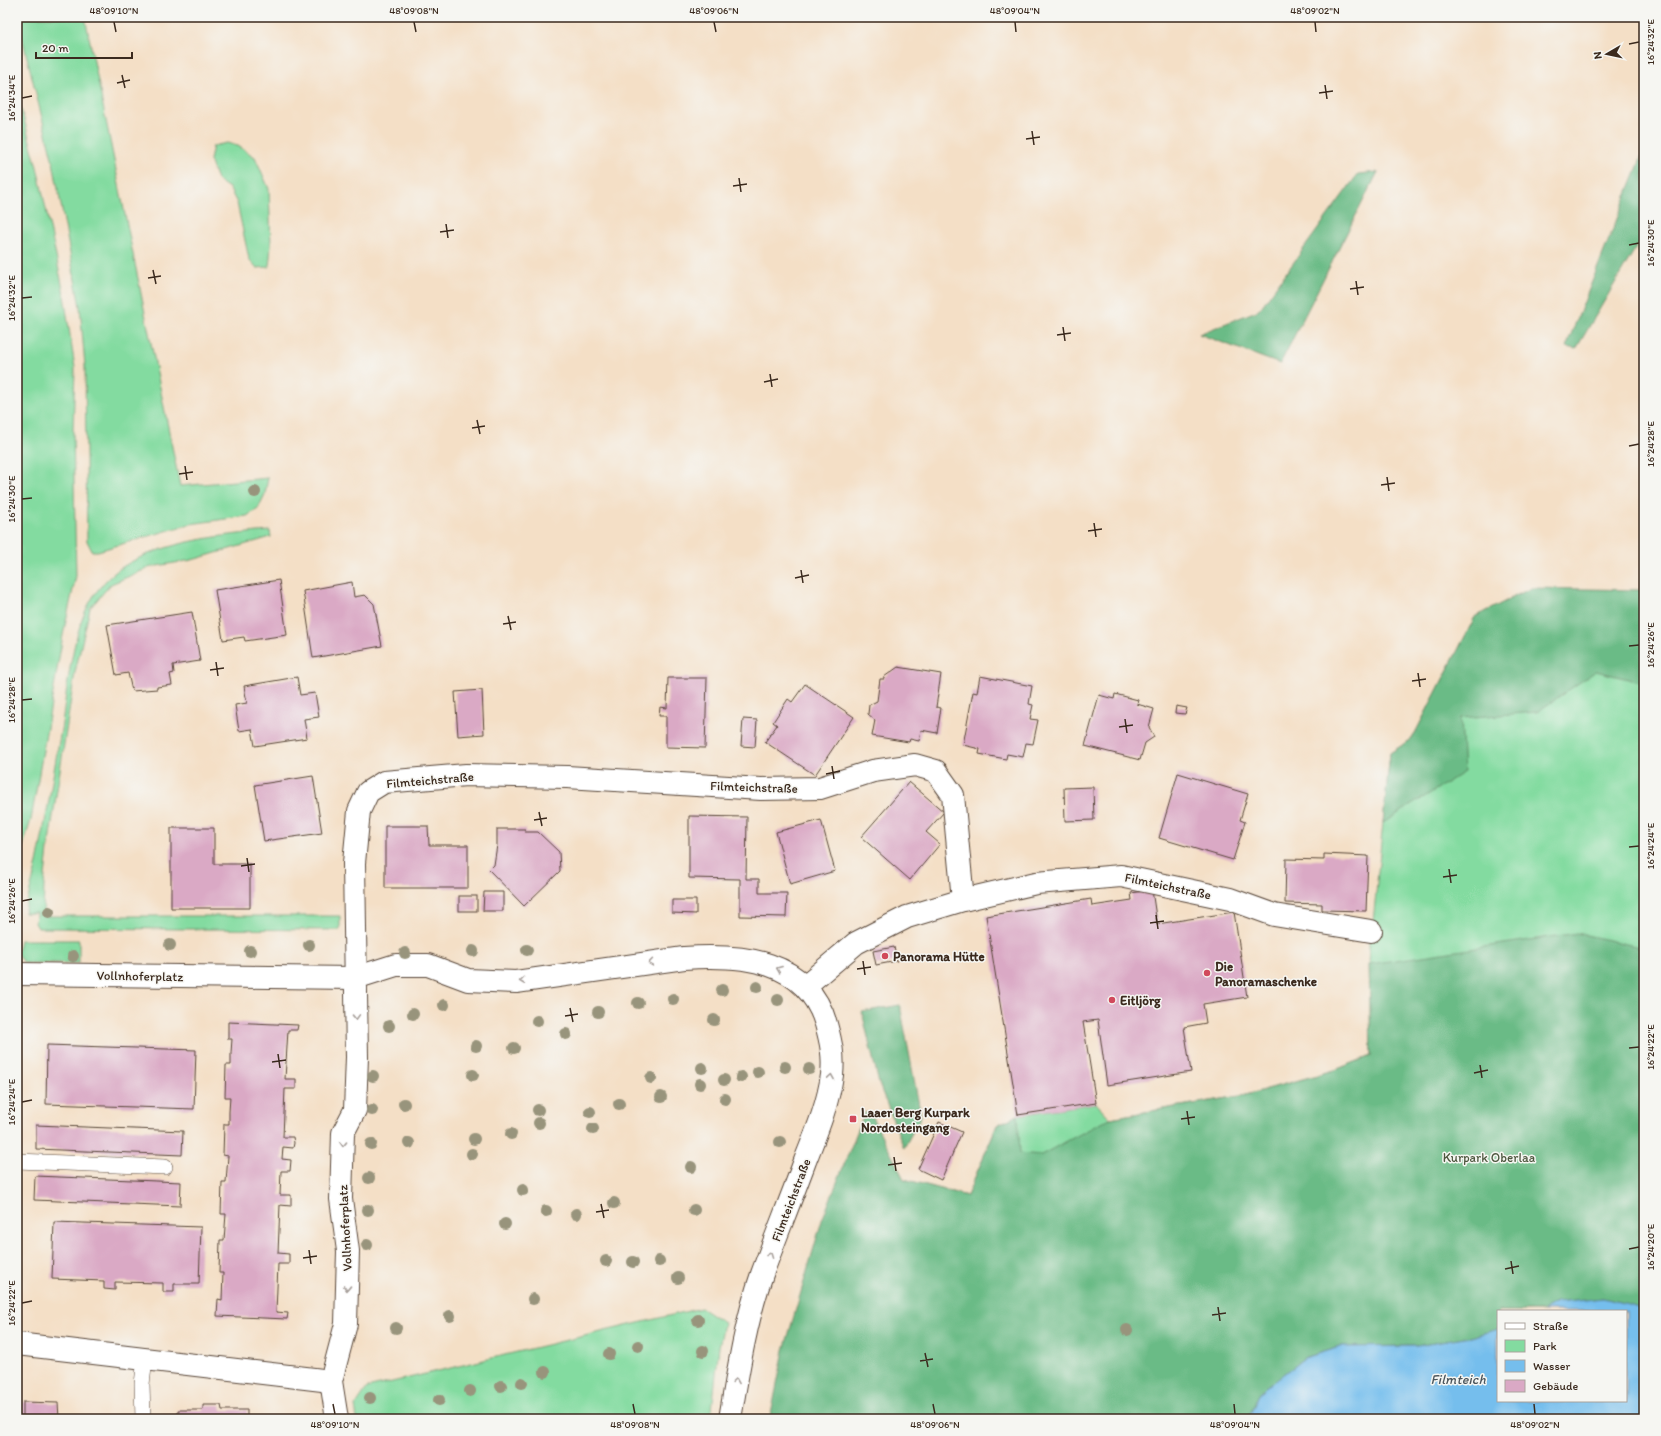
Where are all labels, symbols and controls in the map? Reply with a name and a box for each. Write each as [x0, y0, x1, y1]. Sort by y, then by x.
text: 48°09'10"N [90, 4, 139, 17]
text: 48°09'08"N [389, 4, 439, 17]
text: 48°09'06"N [689, 4, 739, 17]
text: 48°09'04"N [990, 4, 1040, 17]
text: 48°09'02"N [1290, 4, 1340, 17]
text: 16°24'32"E [1644, 19, 1657, 65]
scale bar [36, 34, 132, 60]
north arrow [1587, 34, 1627, 74]
text: 20 m [42, 41, 69, 55]
text: N [1591, 51, 1605, 60]
text: 16°24'34"E [5, 74, 18, 121]
text: 16°24'30"E [1644, 219, 1657, 266]
text: 16°24'32"E [5, 275, 18, 321]
text: 16°24'28"E [1644, 421, 1657, 467]
text: 16°24'30"E [5, 475, 18, 522]
text: 16°24'26"E [1644, 622, 1657, 668]
text: 16°24'28"E [5, 677, 18, 723]
street label: Filmteichstraße [386, 769, 474, 791]
street label: Filmteichstraße [710, 778, 798, 796]
text: 16°24'24"E [1644, 822, 1657, 869]
street label: Filmteichstraße [1123, 870, 1213, 902]
text: 16°24'26"E [5, 878, 18, 924]
place label: Panorama Hütte [893, 949, 985, 964]
marker: Panorama Hütte [880, 951, 890, 961]
one-way arrow [648, 958, 654, 967]
place label: Die Panoramaschenke [1215, 959, 1317, 989]
one-way arrow [775, 965, 782, 973]
street label: Vollnhoferplatz [97, 968, 183, 984]
marker: Die Panoramaschenke [1202, 968, 1212, 978]
one-way arrow [519, 976, 525, 985]
place label: Eitljörg [1120, 993, 1161, 1009]
marker: Eitljörg [1107, 995, 1117, 1005]
one-way arrow [352, 1014, 360, 1020]
text: 16°24'22"E [1644, 1024, 1657, 1070]
one-way arrow [826, 1074, 835, 1080]
text: 16°24'24"E [5, 1078, 18, 1125]
place label: Laaer Berg Kurpark Nordosteingang [861, 1105, 970, 1136]
marker: Laaer Berg Kurpark Nordosteingang [848, 1114, 858, 1124]
one-way arrow [339, 1141, 347, 1147]
park label: Kurpark Oberlaa [1443, 1150, 1536, 1165]
street label: Filmteichstraße [768, 1156, 814, 1244]
street label: Vollnhoferplatz [335, 1184, 355, 1272]
text: 16°24'20"E [1644, 1223, 1657, 1270]
one-way arrow [765, 1252, 773, 1259]
text: 16°24'22"E [5, 1280, 18, 1326]
one-way arrow [343, 1285, 351, 1291]
legend [1497, 1310, 1627, 1402]
text: Straße [1533, 1319, 1568, 1333]
text: Park [1533, 1339, 1557, 1353]
text: Wasser [1533, 1359, 1570, 1373]
water label: Filmteich [1430, 1371, 1486, 1388]
one-way arrow [732, 1377, 740, 1384]
text: Gebäude [1533, 1379, 1578, 1393]
text: 48°09'10"N [311, 1418, 360, 1431]
text: 48°09'08"N [610, 1418, 660, 1431]
text: 48°09'06"N [910, 1418, 960, 1431]
text: 48°09'04"N [1210, 1418, 1260, 1431]
text: 48°09'02"N [1510, 1418, 1560, 1431]

